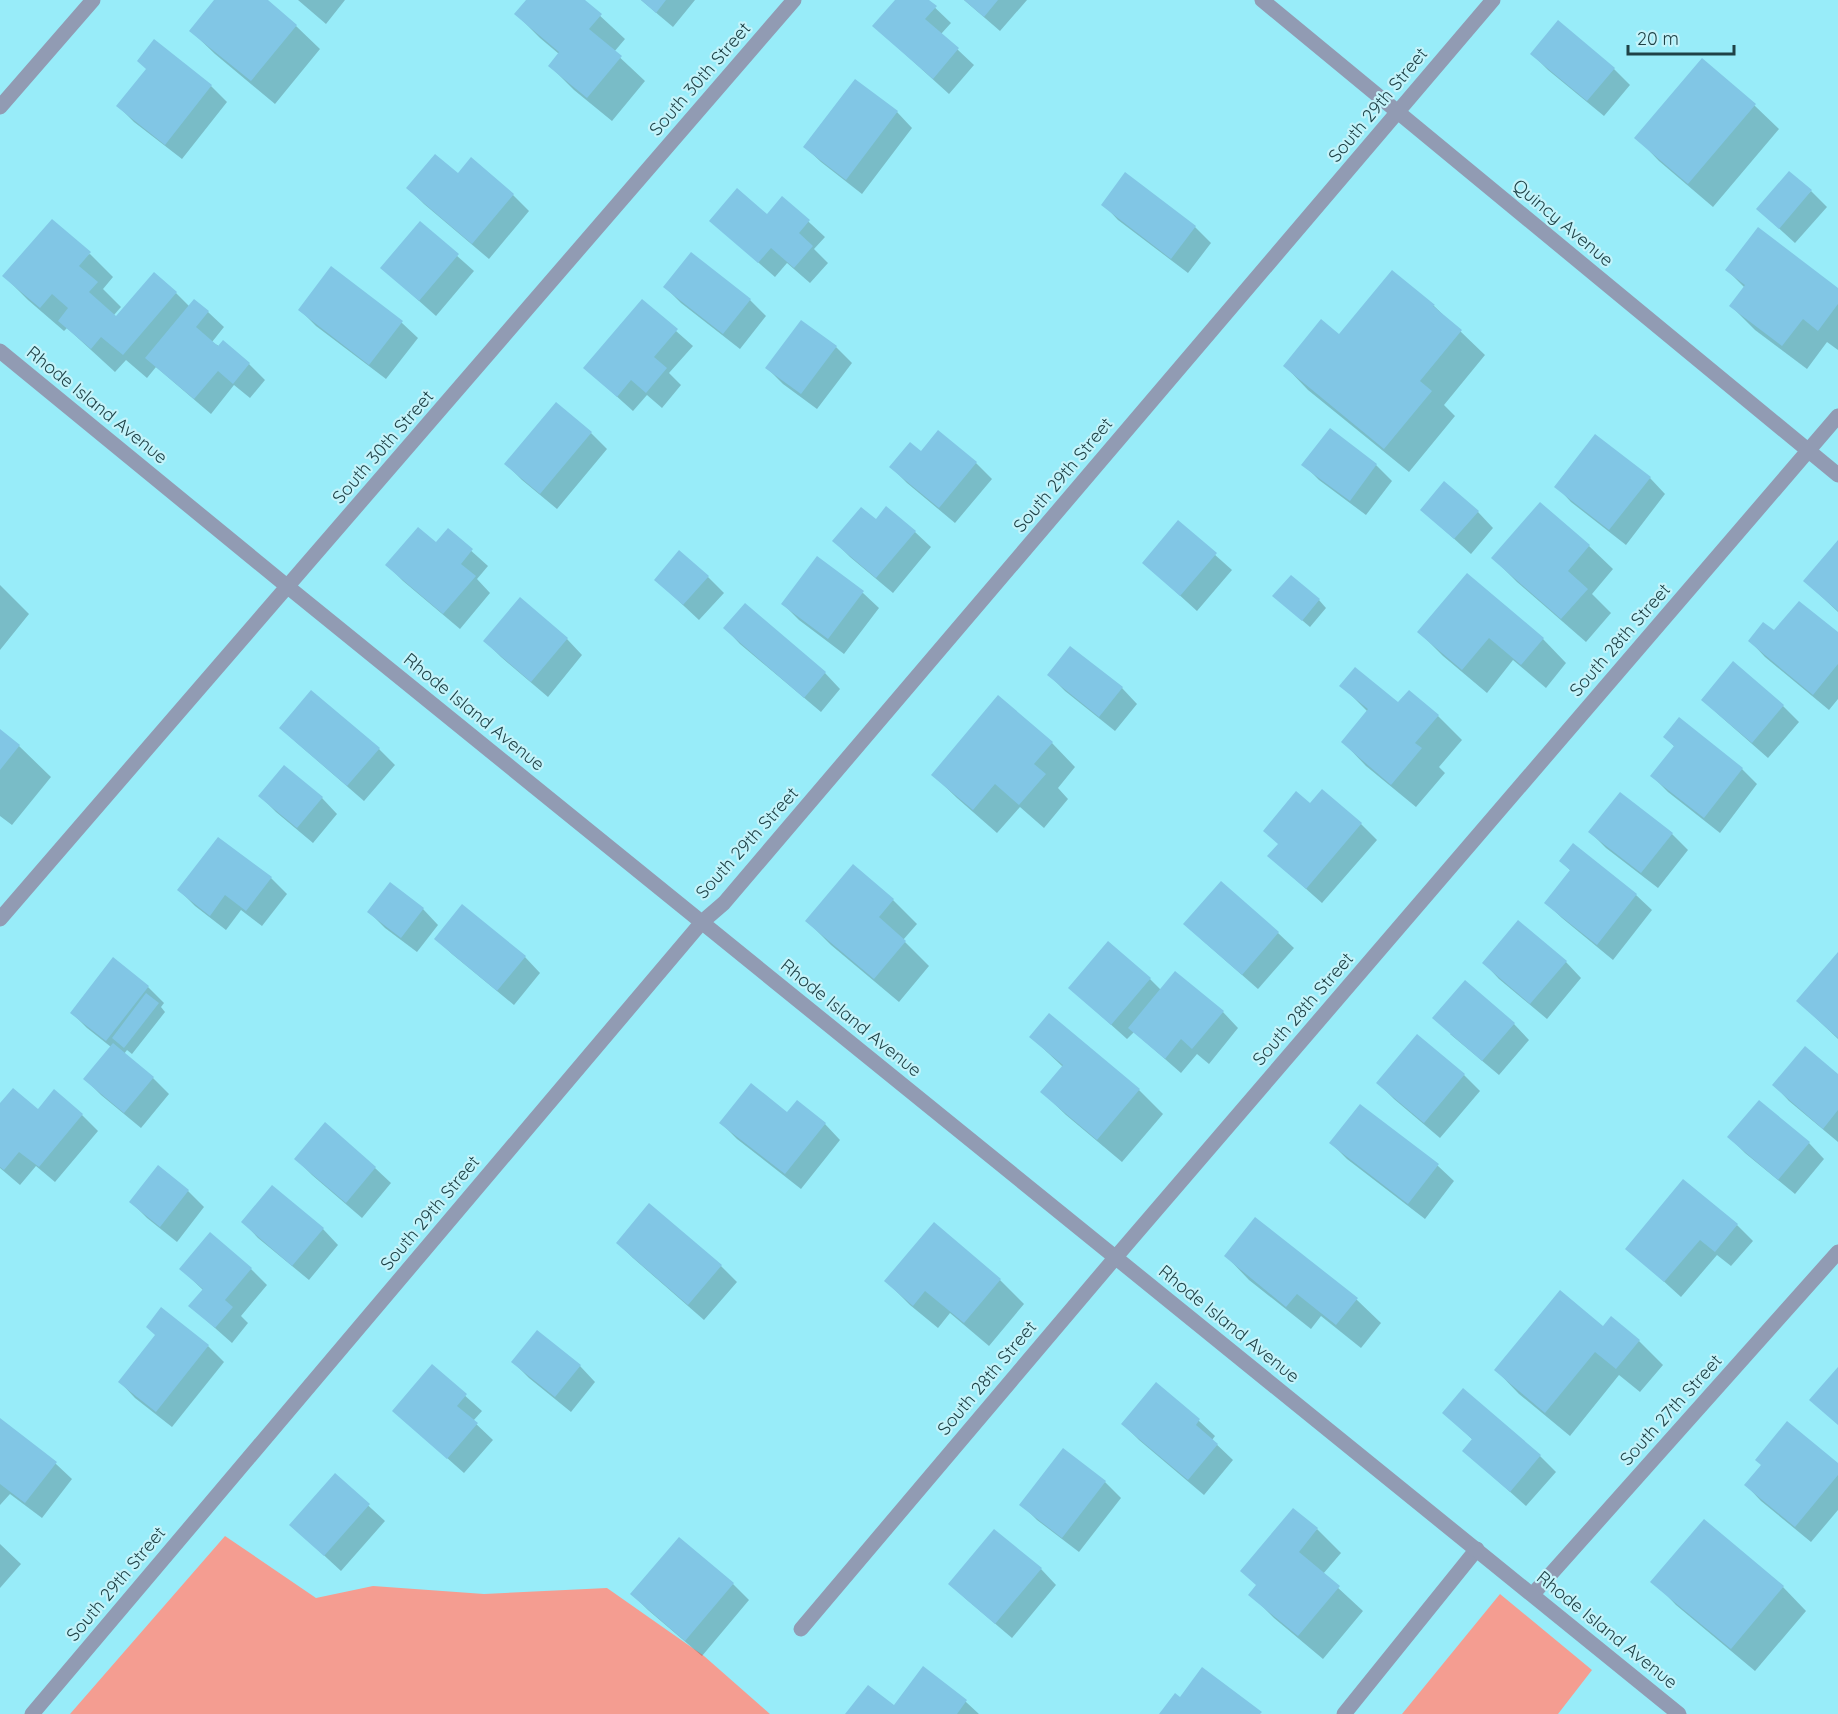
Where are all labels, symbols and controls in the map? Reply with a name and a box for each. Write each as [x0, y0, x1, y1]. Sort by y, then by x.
street label: South 30th Street [644, 17, 755, 140]
scale bar [1628, 18, 1734, 56]
text: 20 m [1637, 27, 1679, 50]
street label: South 29th Street [1323, 43, 1432, 167]
street label: Quincy Avenue [1508, 174, 1618, 271]
street label: Rhode Island Avenue [22, 341, 173, 469]
street label: South 30th Street [327, 385, 438, 508]
street label: South 29th Street [1008, 413, 1117, 537]
street label: South 28th Street [1564, 578, 1675, 701]
street label: Rhode Island Avenue [399, 648, 550, 776]
street label: South 29th Street [690, 782, 803, 903]
street label: South 28th Street [1247, 947, 1358, 1070]
street label: Rhode Island Avenue [776, 954, 927, 1082]
street label: South 29th Street [375, 1151, 484, 1275]
street label: Rhode Island Avenue [1154, 1260, 1305, 1388]
street label: South 28th Street [932, 1316, 1041, 1440]
street label: South 27th Street [1615, 1349, 1727, 1470]
street label: South 29th Street [61, 1522, 170, 1646]
street label: Rhode Island Avenue [1532, 1566, 1683, 1694]

